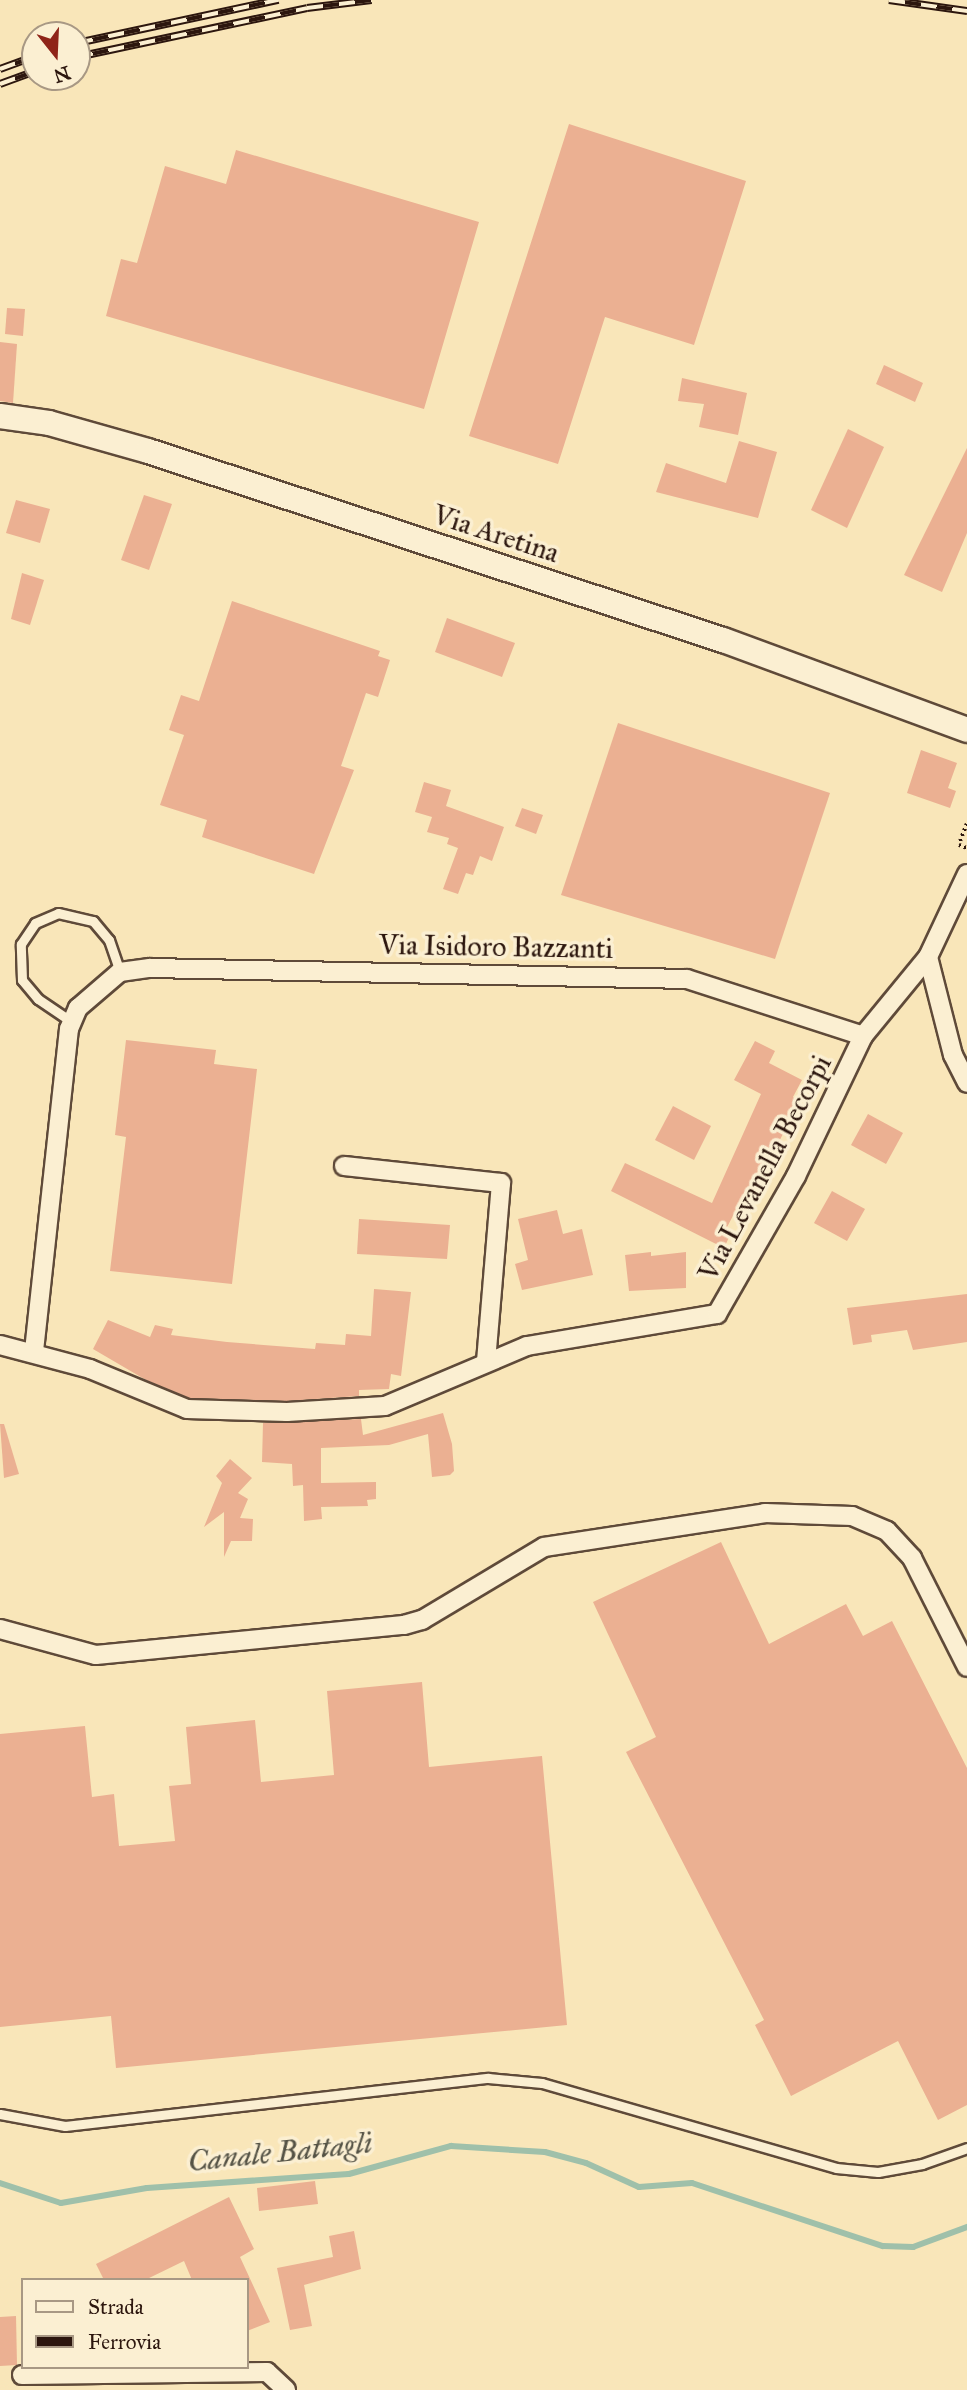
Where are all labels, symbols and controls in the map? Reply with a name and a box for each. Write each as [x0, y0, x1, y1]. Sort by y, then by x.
north arrow [21, 21, 91, 91]
text: N [51, 61, 73, 88]
street label: Via Aretina [429, 498, 563, 570]
street label: Via Isidoro Bazzanti [379, 928, 613, 966]
street label: Via Levanella Becorpi [691, 1049, 839, 1287]
water label: Canale Battagli [186, 2124, 374, 2180]
legend [21, 2278, 248, 2369]
text: Strada [88, 2294, 144, 2320]
text: Ferrovia [88, 2329, 161, 2355]

